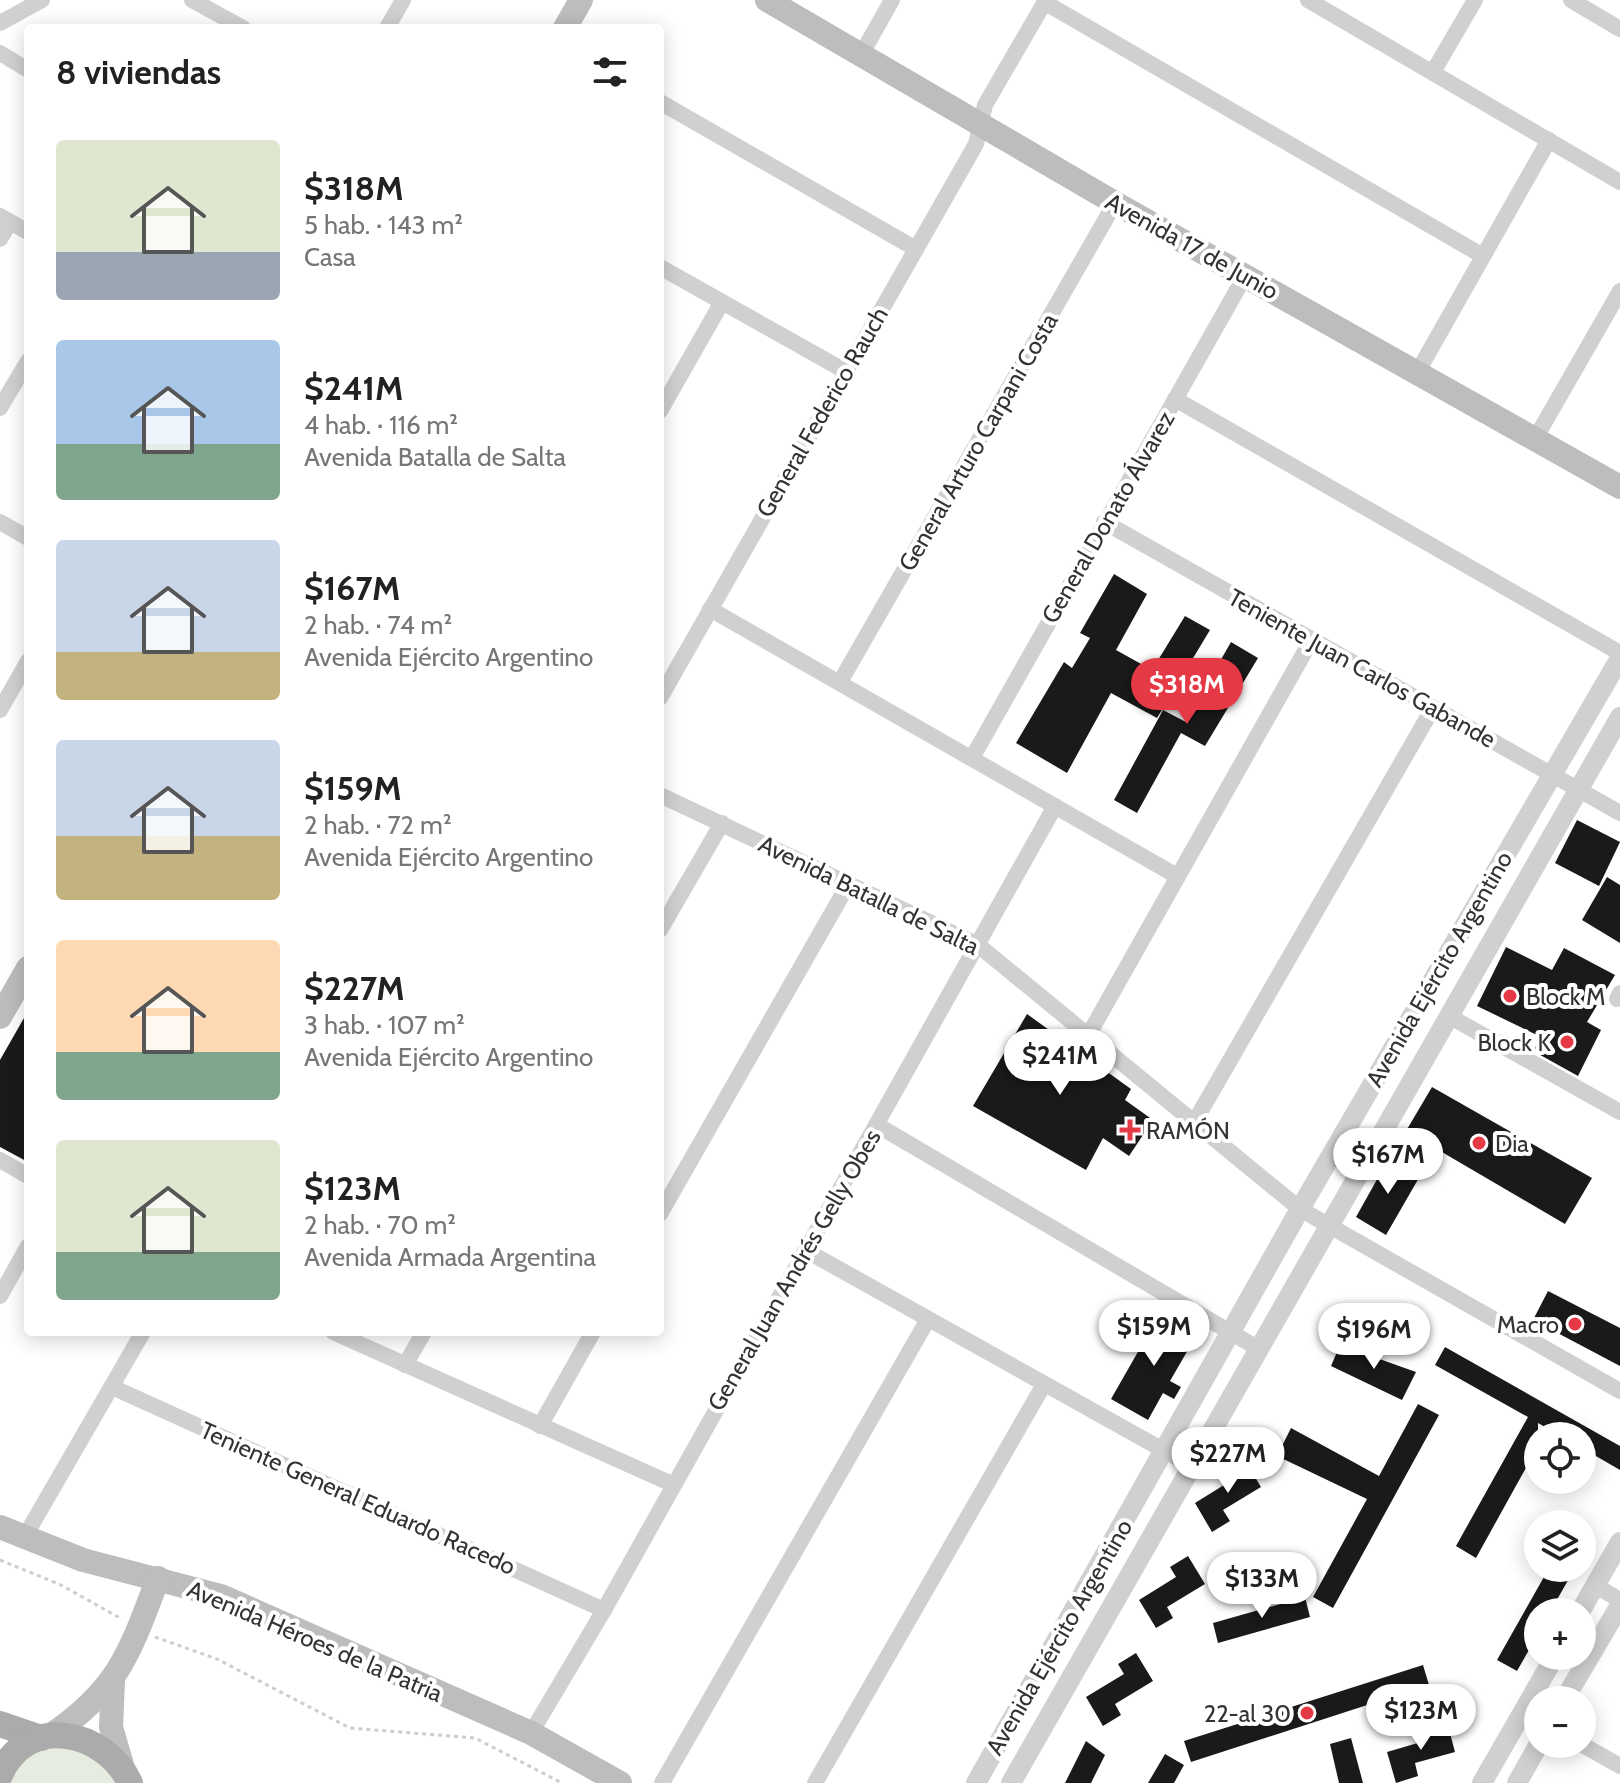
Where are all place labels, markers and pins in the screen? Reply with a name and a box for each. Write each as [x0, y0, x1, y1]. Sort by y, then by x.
pin: $318M [1131, 658, 1243, 726]
place label: Block M [1526, 982, 1605, 1011]
marker: Block M [1501, 987, 1519, 1005]
place label: Block K [1477, 1028, 1551, 1057]
pin: $241M [1004, 1029, 1116, 1097]
marker: Block K [1558, 1033, 1576, 1051]
place label: RAMÓN [1146, 1116, 1230, 1145]
marker: RAMÓN [1121, 1121, 1139, 1139]
pin: $167M [1332, 1128, 1444, 1196]
place label: Dia [1495, 1129, 1529, 1158]
marker: Dia [1470, 1134, 1488, 1152]
pin: $159M [1098, 1300, 1210, 1368]
pin: $196M [1318, 1303, 1430, 1371]
place label: Macro [1497, 1310, 1559, 1339]
marker: Macro [1566, 1315, 1584, 1333]
pin: $227M [1172, 1427, 1284, 1495]
pin: $133M [1206, 1552, 1318, 1620]
pin: $123M [1365, 1684, 1477, 1752]
place label: 22-al 30 [1204, 1699, 1291, 1728]
marker: 22-al 30 [1298, 1704, 1316, 1722]

